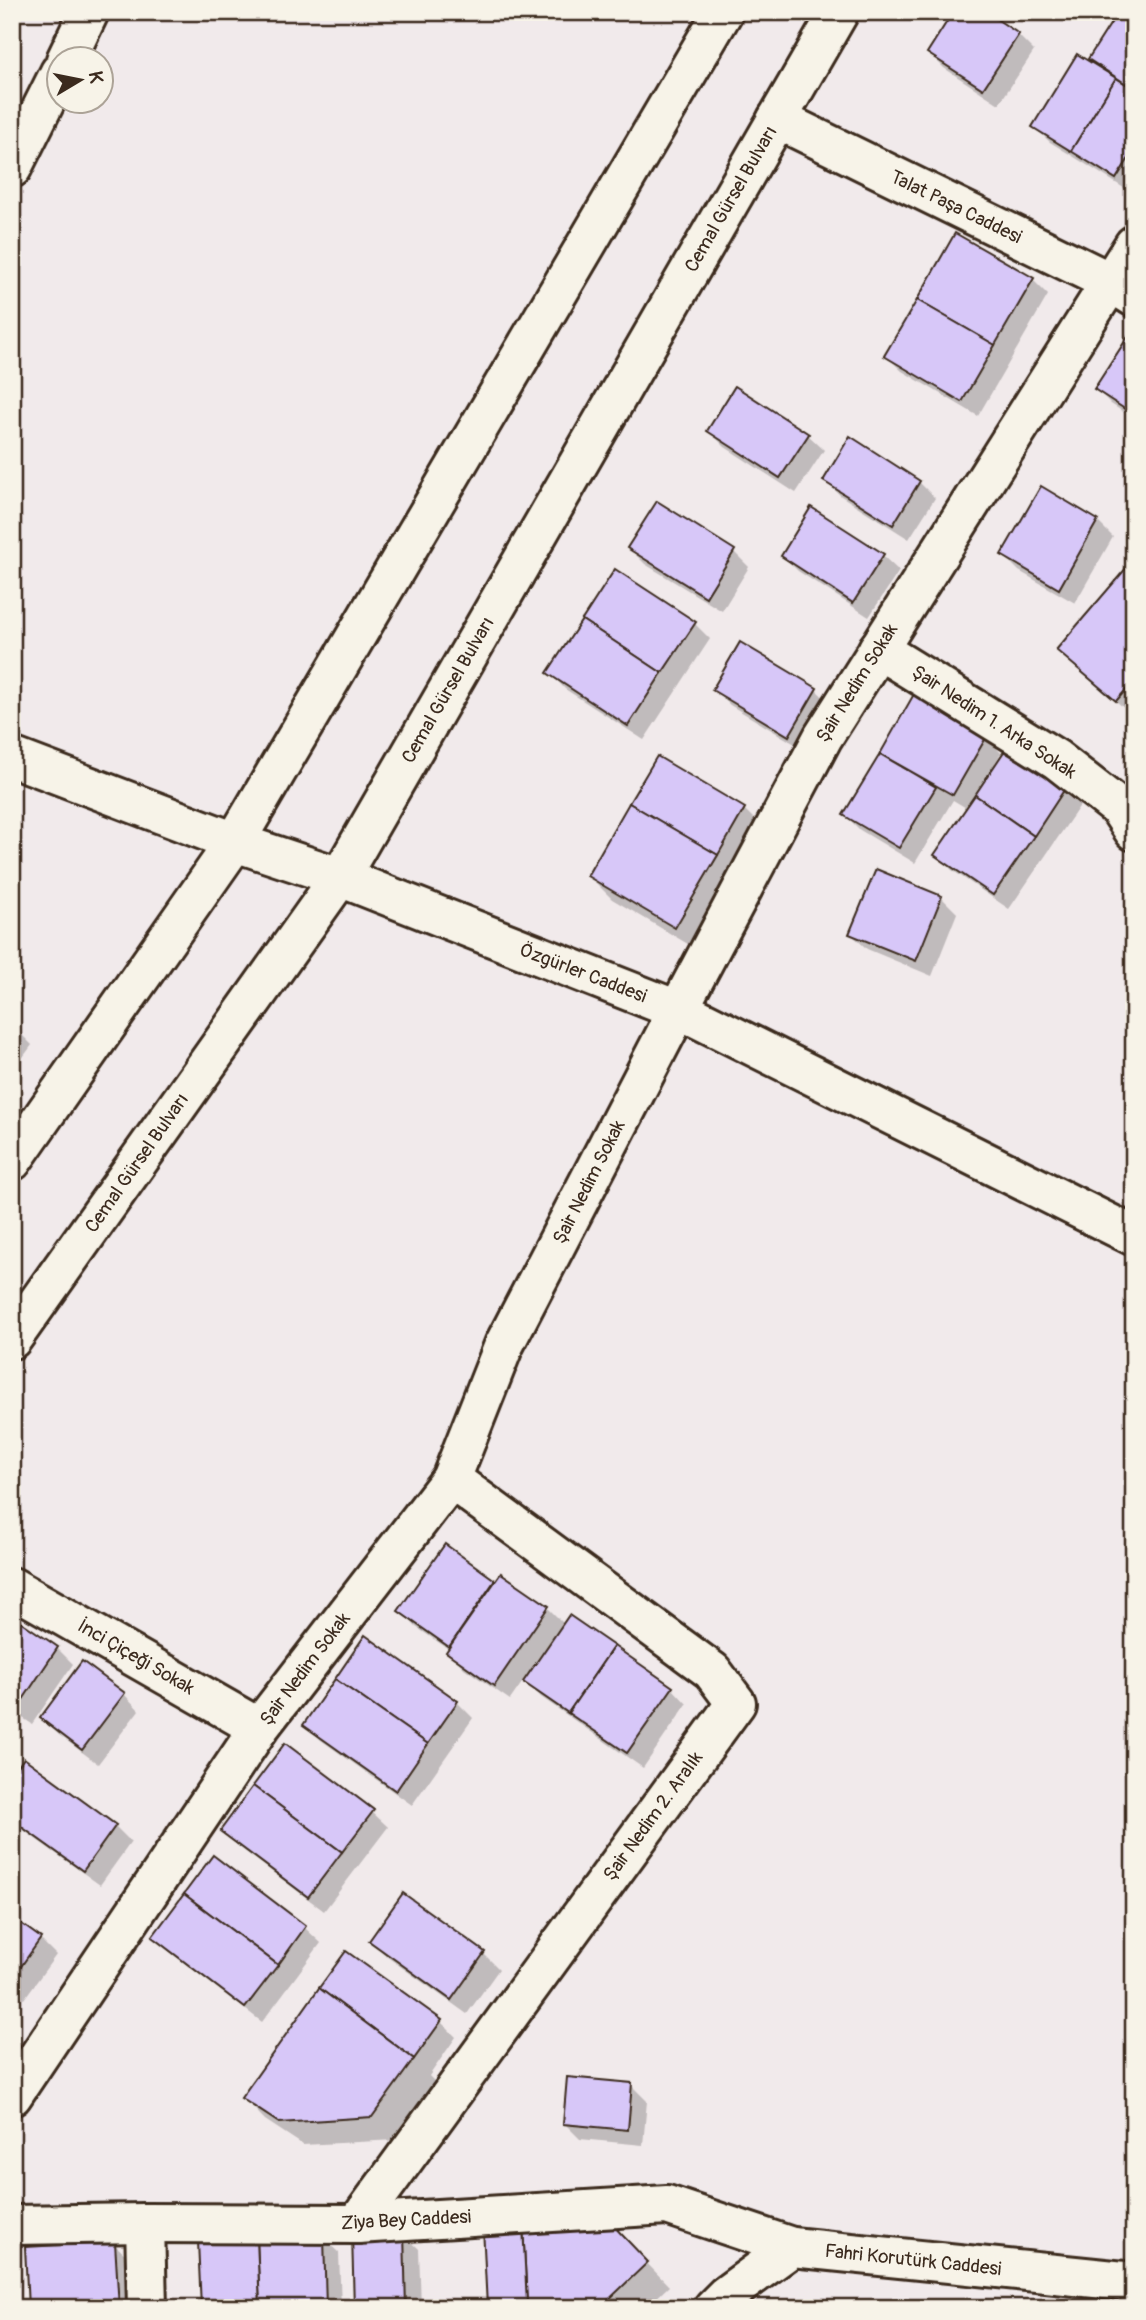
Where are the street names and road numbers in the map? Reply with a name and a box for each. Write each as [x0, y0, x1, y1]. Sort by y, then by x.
street label: Cemal Gürsel Bulvarı [679, 122, 783, 276]
street label: Talat Paşa Caddesi [886, 165, 1026, 249]
street label: Cemal Gürsel Bulvarı [396, 613, 500, 767]
street label: Şair Nedim Sokak [811, 619, 903, 747]
street label: Şair Nedim 1. Arka Sokak [907, 660, 1081, 784]
street label: Özgürler Caddesi [516, 938, 650, 1008]
street label: Cemal Gürsel Bulvarı [80, 1088, 194, 1238]
street label: Şair Nedim Sokak [547, 1116, 631, 1248]
street label: Şair Nedim Sokak [255, 1607, 355, 1730]
street label: İnci Çiçeği Sokak [73, 1614, 199, 1700]
street label: Şair Nedim 2. Aralık [598, 1746, 708, 1885]
street label: Ziya Bey Caddesi [340, 2205, 472, 2235]
street label: Fahri Korutürk Caddesi [824, 2239, 1002, 2281]

